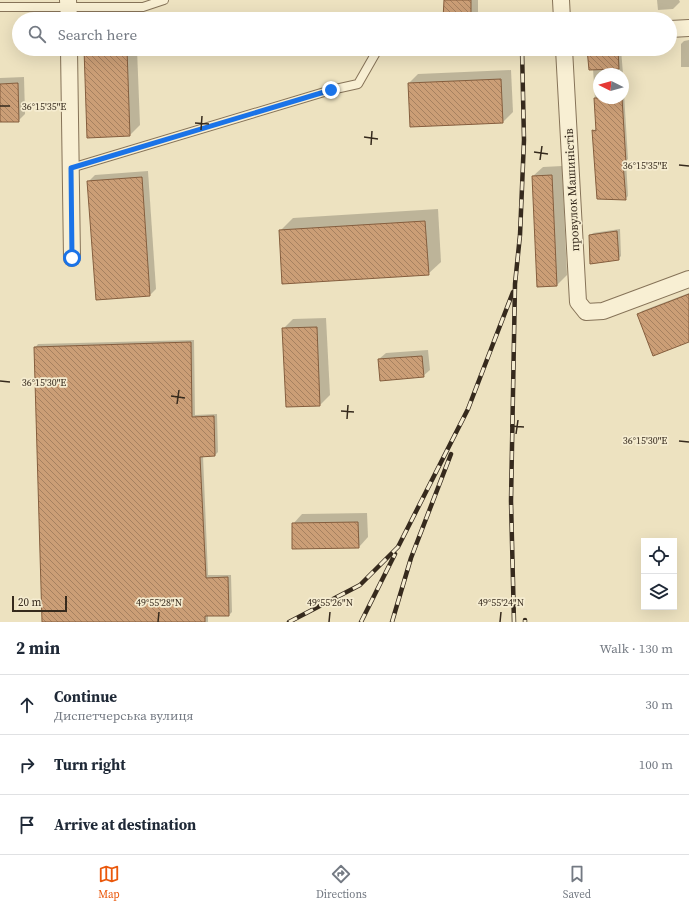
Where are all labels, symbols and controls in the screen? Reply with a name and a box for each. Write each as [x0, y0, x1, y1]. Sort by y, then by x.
search box [12, 12, 677, 56]
icon: search [26, 23, 48, 45]
text: Search here [58, 24, 137, 45]
north arrow [593, 68, 629, 104]
route end [322, 81, 340, 99]
text: 36°15'35"E [22, 100, 66, 113]
street label: провулок Машиністів [561, 128, 583, 252]
text: 36°15'35"E [623, 159, 667, 172]
route start [63, 249, 81, 267]
text: 36°15'30"E [22, 376, 66, 389]
text: 36°15'30"E [623, 434, 667, 447]
map controls [641, 538, 677, 610]
button: locate [641, 538, 677, 574]
button: layers [641, 574, 677, 610]
scale bar [12, 594, 67, 613]
text: 20 m [18, 595, 41, 610]
text: 49°55'28"N [136, 596, 182, 609]
text: 49°55'26"N [307, 596, 353, 609]
text: 49°55'24"N [478, 596, 524, 609]
text: 2 min [16, 636, 60, 660]
text: Walk · 130 m [600, 640, 673, 657]
text: Continue [54, 686, 117, 707]
icon: ahead [16, 694, 38, 716]
text: 30 m [645, 696, 673, 713]
text: Диспетчерська вулиця [54, 707, 193, 724]
icon: right [16, 754, 38, 776]
text: Turn right [54, 754, 126, 775]
text: 100 m [639, 756, 673, 773]
icon: arrive [16, 814, 38, 836]
text: Arrive at destination [54, 814, 196, 835]
tab: Map [98, 863, 120, 902]
tab: Directions [316, 863, 367, 902]
tab: Saved [563, 863, 591, 902]

